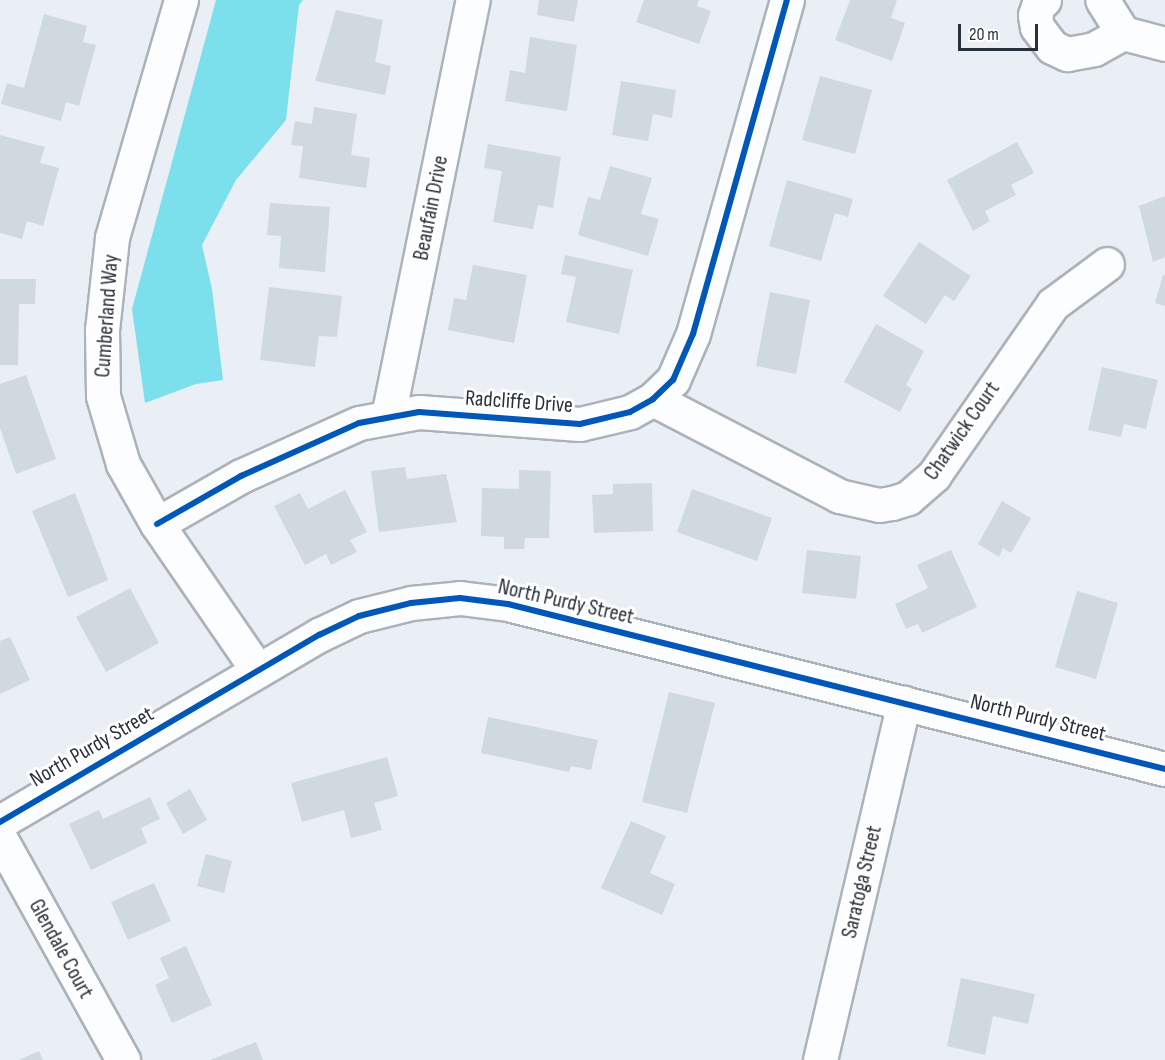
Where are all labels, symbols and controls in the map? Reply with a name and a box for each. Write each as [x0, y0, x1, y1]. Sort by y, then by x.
scale bar [961, 12, 1040, 50]
text: 20 m [969, 24, 999, 45]
street label: Beaufain Drive [408, 153, 454, 263]
street label: Cumberland Way [90, 254, 124, 378]
street label: Chatwick Court [918, 377, 1006, 485]
street label: Radcliffe Drive [464, 385, 574, 419]
street label: North Purdy Street [496, 574, 636, 630]
street label: North Purdy Street [968, 688, 1108, 748]
street label: North Purdy Street [25, 701, 159, 793]
street label: Saratoga Street [836, 823, 888, 941]
street label: Glendale Court [23, 895, 99, 1003]

